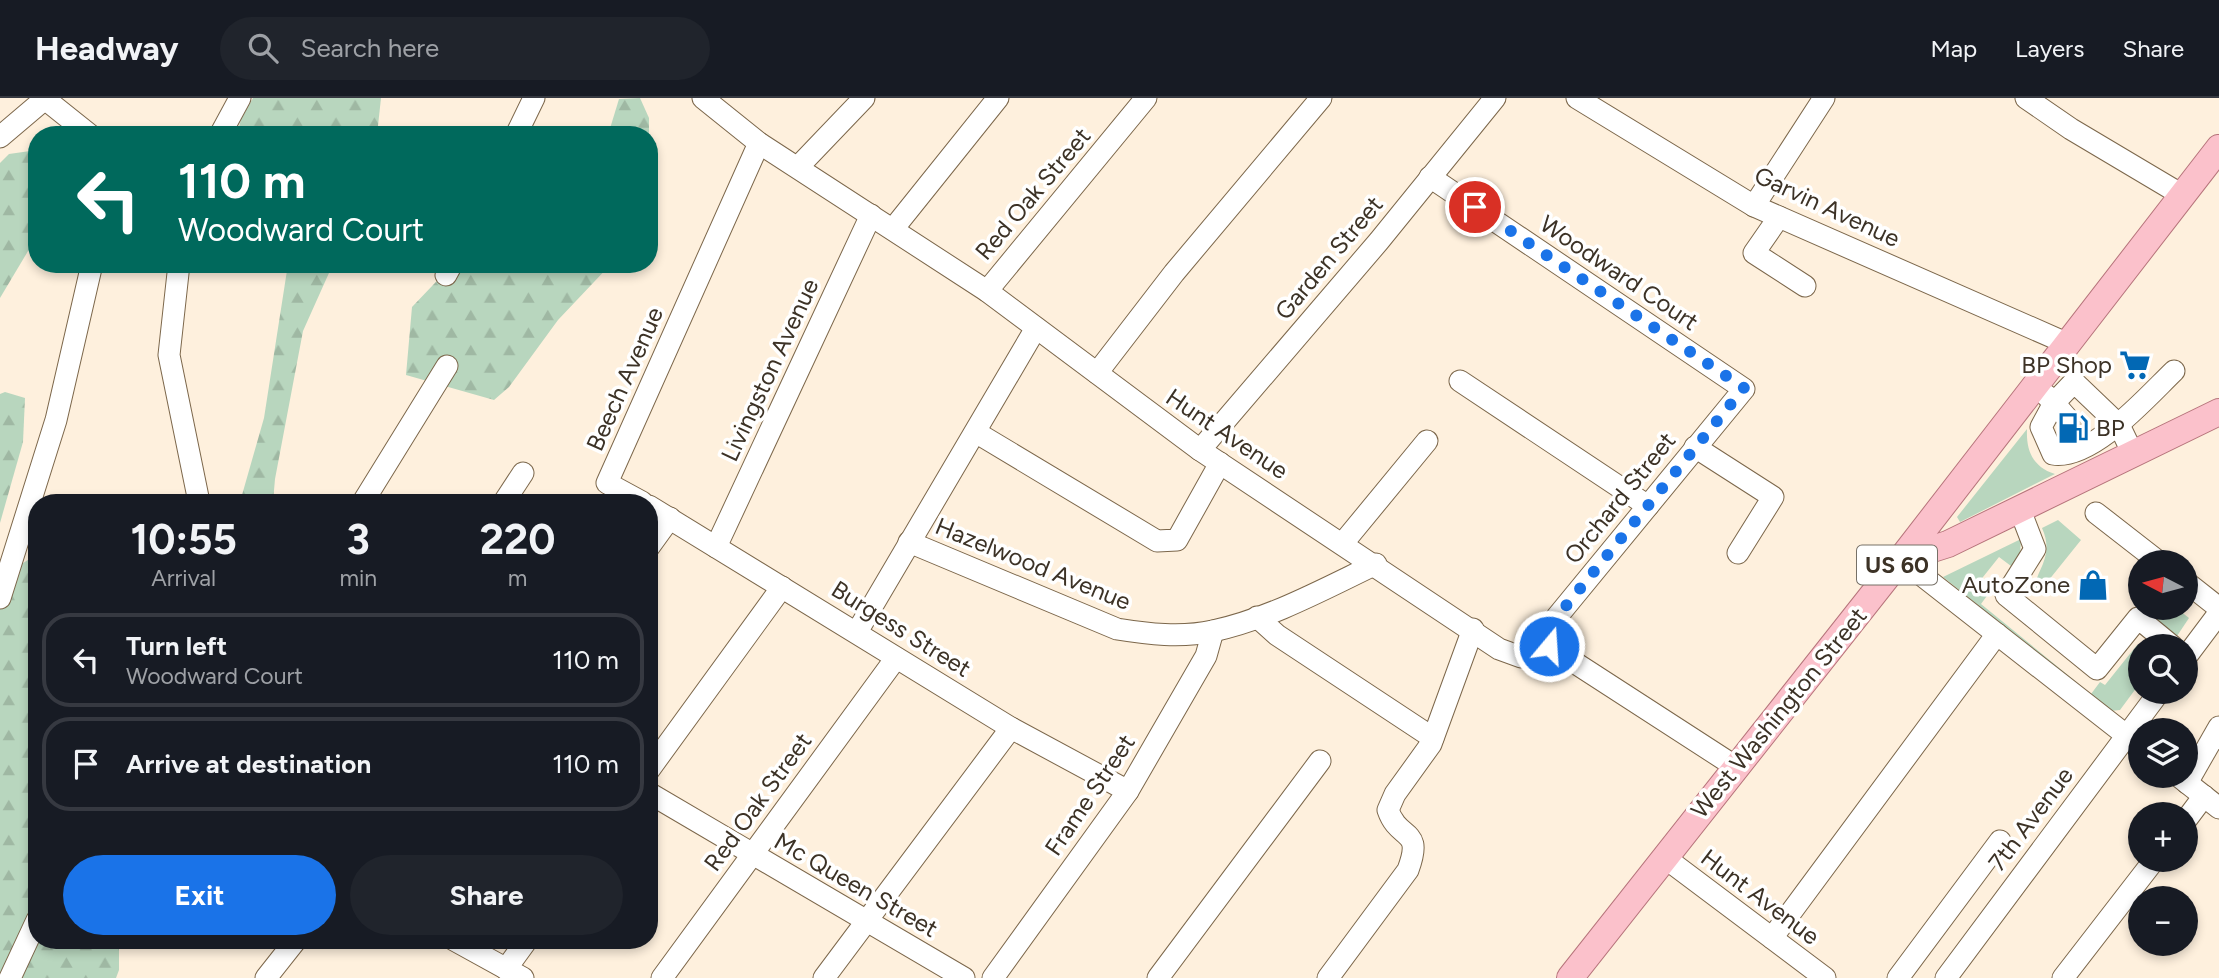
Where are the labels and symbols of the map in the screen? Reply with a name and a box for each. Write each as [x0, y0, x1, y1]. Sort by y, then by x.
street label: Red Oak Street [969, 122, 1096, 266]
street label: Garvin Avenue [1750, 160, 1905, 253]
pin [1445, 177, 1505, 237]
street label: Garden Street [1269, 190, 1389, 325]
street label: Woodward Court [1535, 209, 1704, 336]
street label: Livingston Avenue [715, 274, 825, 466]
street label: Beech Avenue [580, 302, 669, 455]
supermarket icon: BP Shop [2118, 348, 2152, 382]
place label: BP Shop [2021, 350, 2112, 379]
street label: Hunt Avenue [1161, 382, 1294, 485]
fuel station icon: BP [2056, 411, 2090, 445]
place label: BP [2096, 413, 2125, 442]
street label: Orchard Street [1558, 426, 1681, 569]
street label: Hazelwood Avenue [931, 511, 1135, 616]
road number: US 60 [1857, 545, 1937, 584]
north arrow [2128, 550, 2198, 620]
shop icon: AutoZone [2076, 568, 2110, 602]
place label: AutoZone [1962, 570, 2070, 599]
street label: Burgess Street [826, 574, 976, 683]
street label: West Washington Street [1685, 601, 1873, 824]
position arrow [1512, 609, 1586, 683]
street label: Red Oak Street [698, 727, 817, 876]
street label: Frame Street [1038, 729, 1141, 861]
street label: 7th Avenue [1982, 761, 2079, 876]
street label: Mc Queen Street [769, 826, 943, 943]
street label: Hunt Avenue [1695, 843, 1825, 951]

